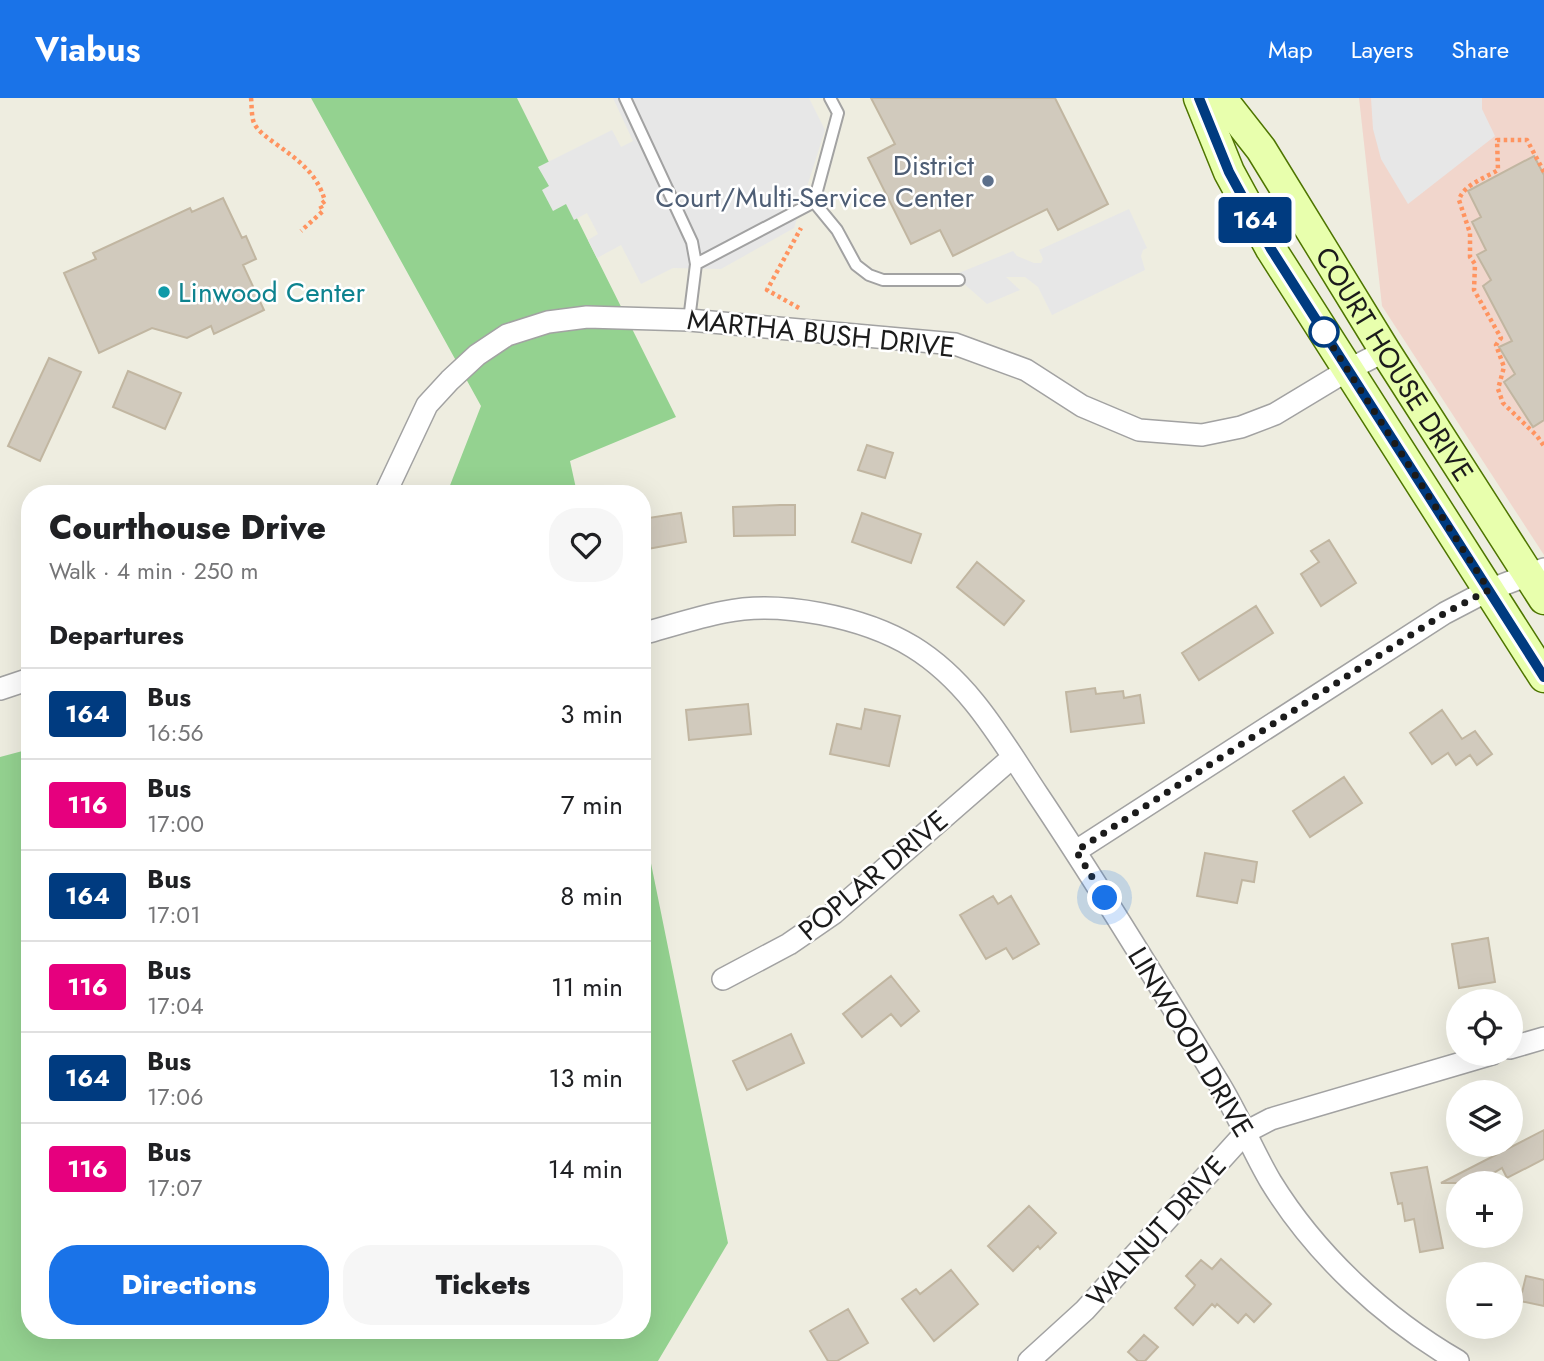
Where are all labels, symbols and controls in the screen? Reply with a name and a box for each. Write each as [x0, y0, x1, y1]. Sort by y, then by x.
text: Viabus [35, 26, 141, 73]
text: Map [1268, 32, 1313, 67]
text: Layers [1351, 32, 1413, 67]
text: Share [1451, 32, 1509, 67]
place label: District Court/Multi-Service Center [655, 145, 974, 218]
marker: District Court/Multi-Service Center [980, 173, 996, 189]
line badge: 164 [1215, 197, 1295, 243]
text: 164 [1232, 202, 1278, 237]
street label: COURT HOUSE DRIVE [1305, 239, 1484, 490]
place label: Linwood Center [178, 272, 365, 313]
marker: Linwood Center [156, 284, 172, 300]
street label: MARTHA BUSH DRIVE [685, 299, 957, 368]
unlabelled marker [1309, 317, 1339, 347]
text: Courthouse Drive [49, 504, 326, 551]
button: heart [549, 508, 623, 582]
text: Walk · 4 min · 250 m [49, 554, 258, 588]
text: Departures [49, 616, 184, 654]
text: Bus [147, 678, 191, 716]
text: 3 min [560, 695, 623, 733]
text: 164 [65, 696, 110, 731]
text: 16:56 [147, 716, 204, 750]
text: Bus [147, 769, 191, 807]
text: 7 min [561, 786, 623, 824]
text: 116 [67, 787, 108, 822]
street label: POPLAR DRIVE [790, 800, 957, 950]
text: 17:00 [147, 807, 204, 841]
text: Bus [147, 860, 191, 898]
text: 8 min [560, 877, 623, 915]
text: 164 [65, 878, 110, 913]
your location [1087, 880, 1122, 915]
text: 17:01 [147, 898, 200, 932]
street label: LINWOOD DRIVE [1117, 939, 1264, 1145]
text: Bus [147, 951, 191, 989]
text: 11 min [551, 968, 623, 1006]
text: 116 [67, 969, 108, 1004]
text: 17:04 [147, 989, 204, 1023]
map controls [1446, 989, 1523, 1339]
button: locate [1446, 989, 1523, 1066]
text: Bus [147, 1042, 191, 1080]
text: 13 min [549, 1059, 623, 1097]
text: 164 [65, 1060, 110, 1095]
text: 17:06 [147, 1080, 203, 1114]
button: layers [1446, 1080, 1523, 1157]
text: Bus [147, 1133, 191, 1171]
street label: WALNUT DRIVE [1077, 1146, 1236, 1316]
text: 14 min [548, 1150, 623, 1188]
text: 116 [67, 1151, 108, 1186]
text: 17:07 [147, 1171, 202, 1205]
button: + [1446, 1171, 1523, 1248]
button: Directions [49, 1245, 329, 1325]
button: Tickets [343, 1245, 623, 1325]
button: − [1446, 1262, 1523, 1339]

